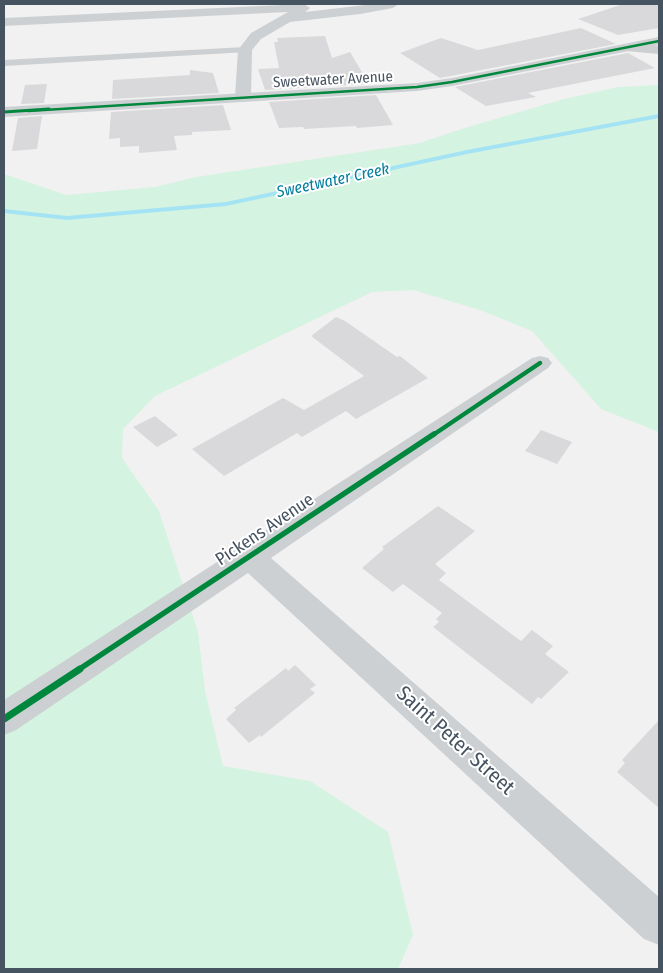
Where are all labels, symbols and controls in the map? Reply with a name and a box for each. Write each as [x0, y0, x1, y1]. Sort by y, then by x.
street label: Sweetwater Avenue [273, 68, 393, 92]
water label: Sweetwater Creek [275, 160, 391, 202]
street label: Pickens Avenue [212, 489, 318, 571]
street label: Saint Peter Street [391, 681, 519, 801]

